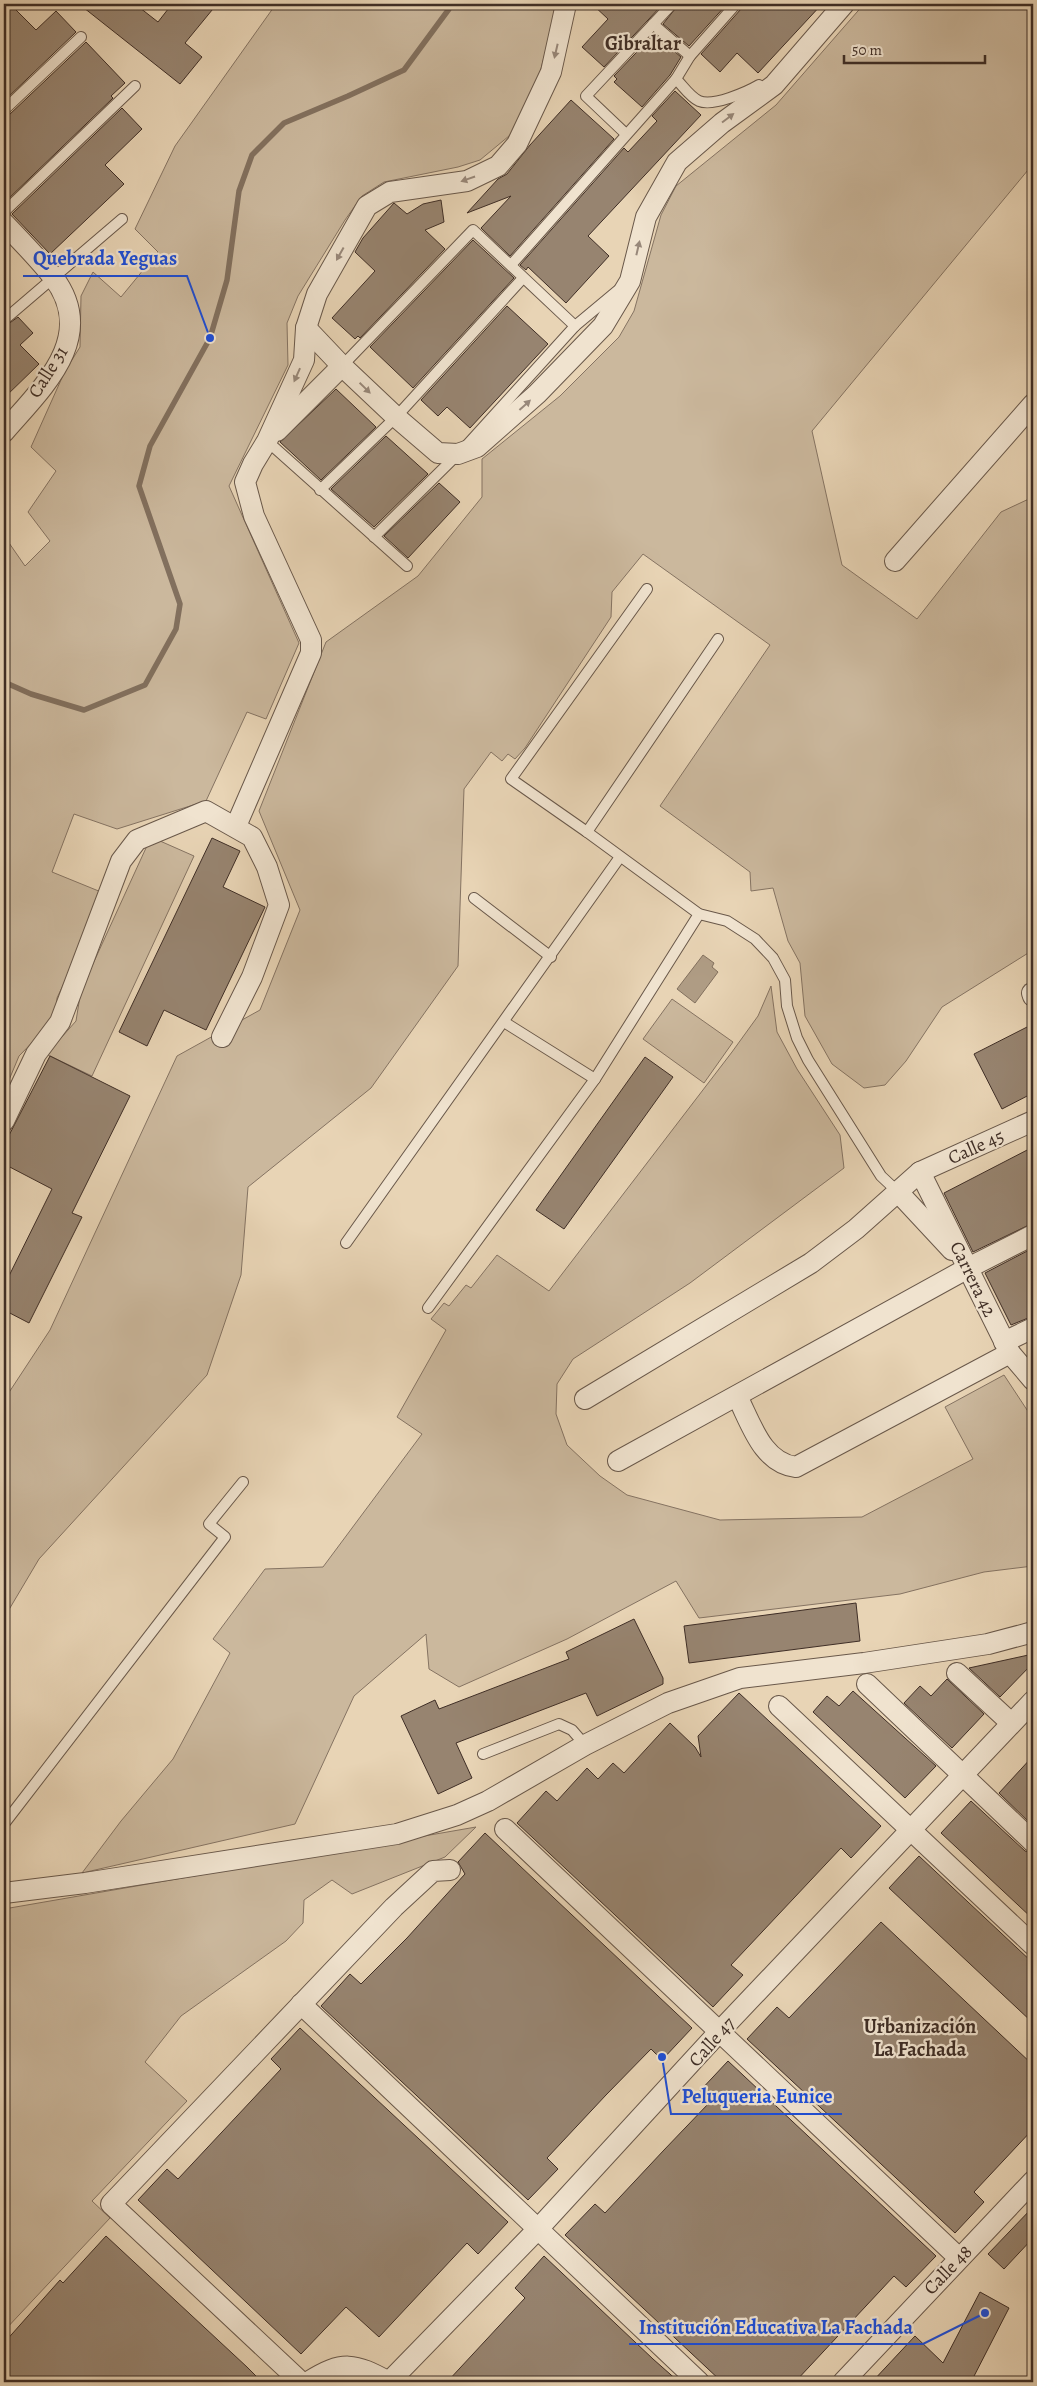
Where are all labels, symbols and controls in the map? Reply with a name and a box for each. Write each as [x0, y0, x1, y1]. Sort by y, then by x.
district label: Gibraltar [605, 30, 681, 57]
scale bar [844, 32, 986, 64]
text: 50 m [852, 40, 882, 60]
one-way arrow [552, 44, 560, 59]
one-way arrow [721, 113, 735, 123]
one-way arrow [460, 176, 475, 184]
callout: Quebrada Yeguas [23, 241, 187, 276]
one-way arrow [634, 241, 642, 256]
text: Quebrada Yeguas [33, 245, 177, 272]
one-way arrow [335, 248, 344, 261]
street label: Calle 31 [22, 341, 74, 403]
one-way arrow [292, 368, 300, 382]
one-way arrow [358, 382, 370, 394]
one-way arrow [518, 399, 530, 411]
street label: Calle 45 [944, 1123, 1008, 1171]
street label: Carrera 42 [944, 1237, 1002, 1321]
street label: Calle 47 [683, 2011, 741, 2073]
district label: Urbanización La Fachada [864, 2013, 976, 2063]
callout: Peluqueria Eunice [671, 2079, 842, 2114]
text: Peluqueria Eunice [681, 2083, 833, 2110]
street label: Calle 48 [918, 2239, 978, 2301]
callout: Institución Educativa La Fachada [629, 2309, 923, 2344]
text: Institución Educativa La Fachada [639, 2314, 914, 2341]

